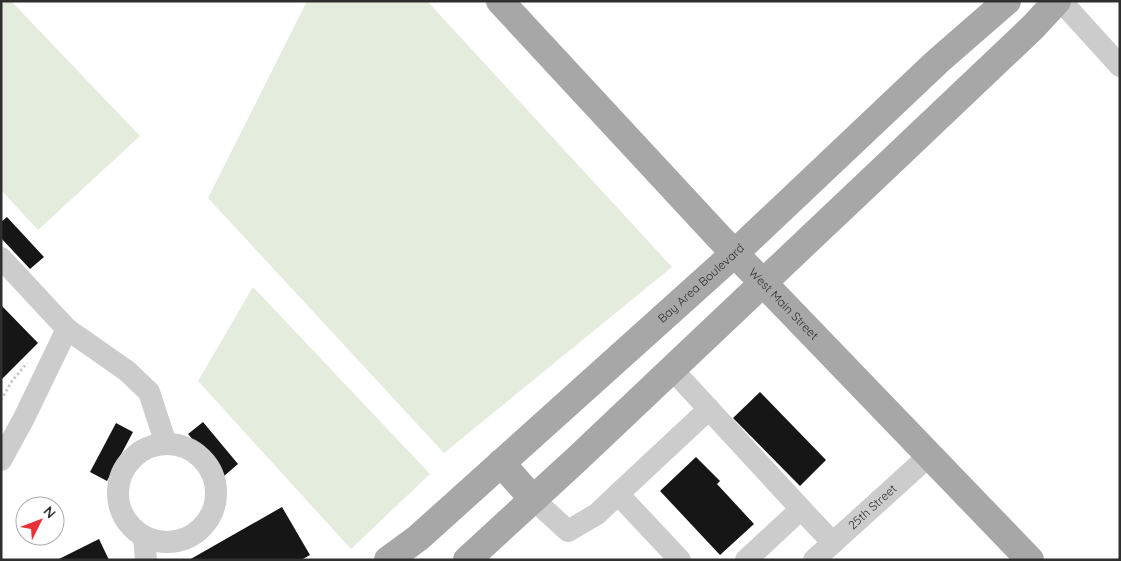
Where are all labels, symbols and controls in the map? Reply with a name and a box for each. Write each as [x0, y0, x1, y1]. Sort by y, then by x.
street label: Bay Area Boulevard [654, 240, 747, 326]
street label: West Main Street [746, 265, 822, 343]
street label: 25th Street [845, 481, 900, 532]
north arrow [15, 496, 65, 546]
text: N [40, 502, 60, 522]

